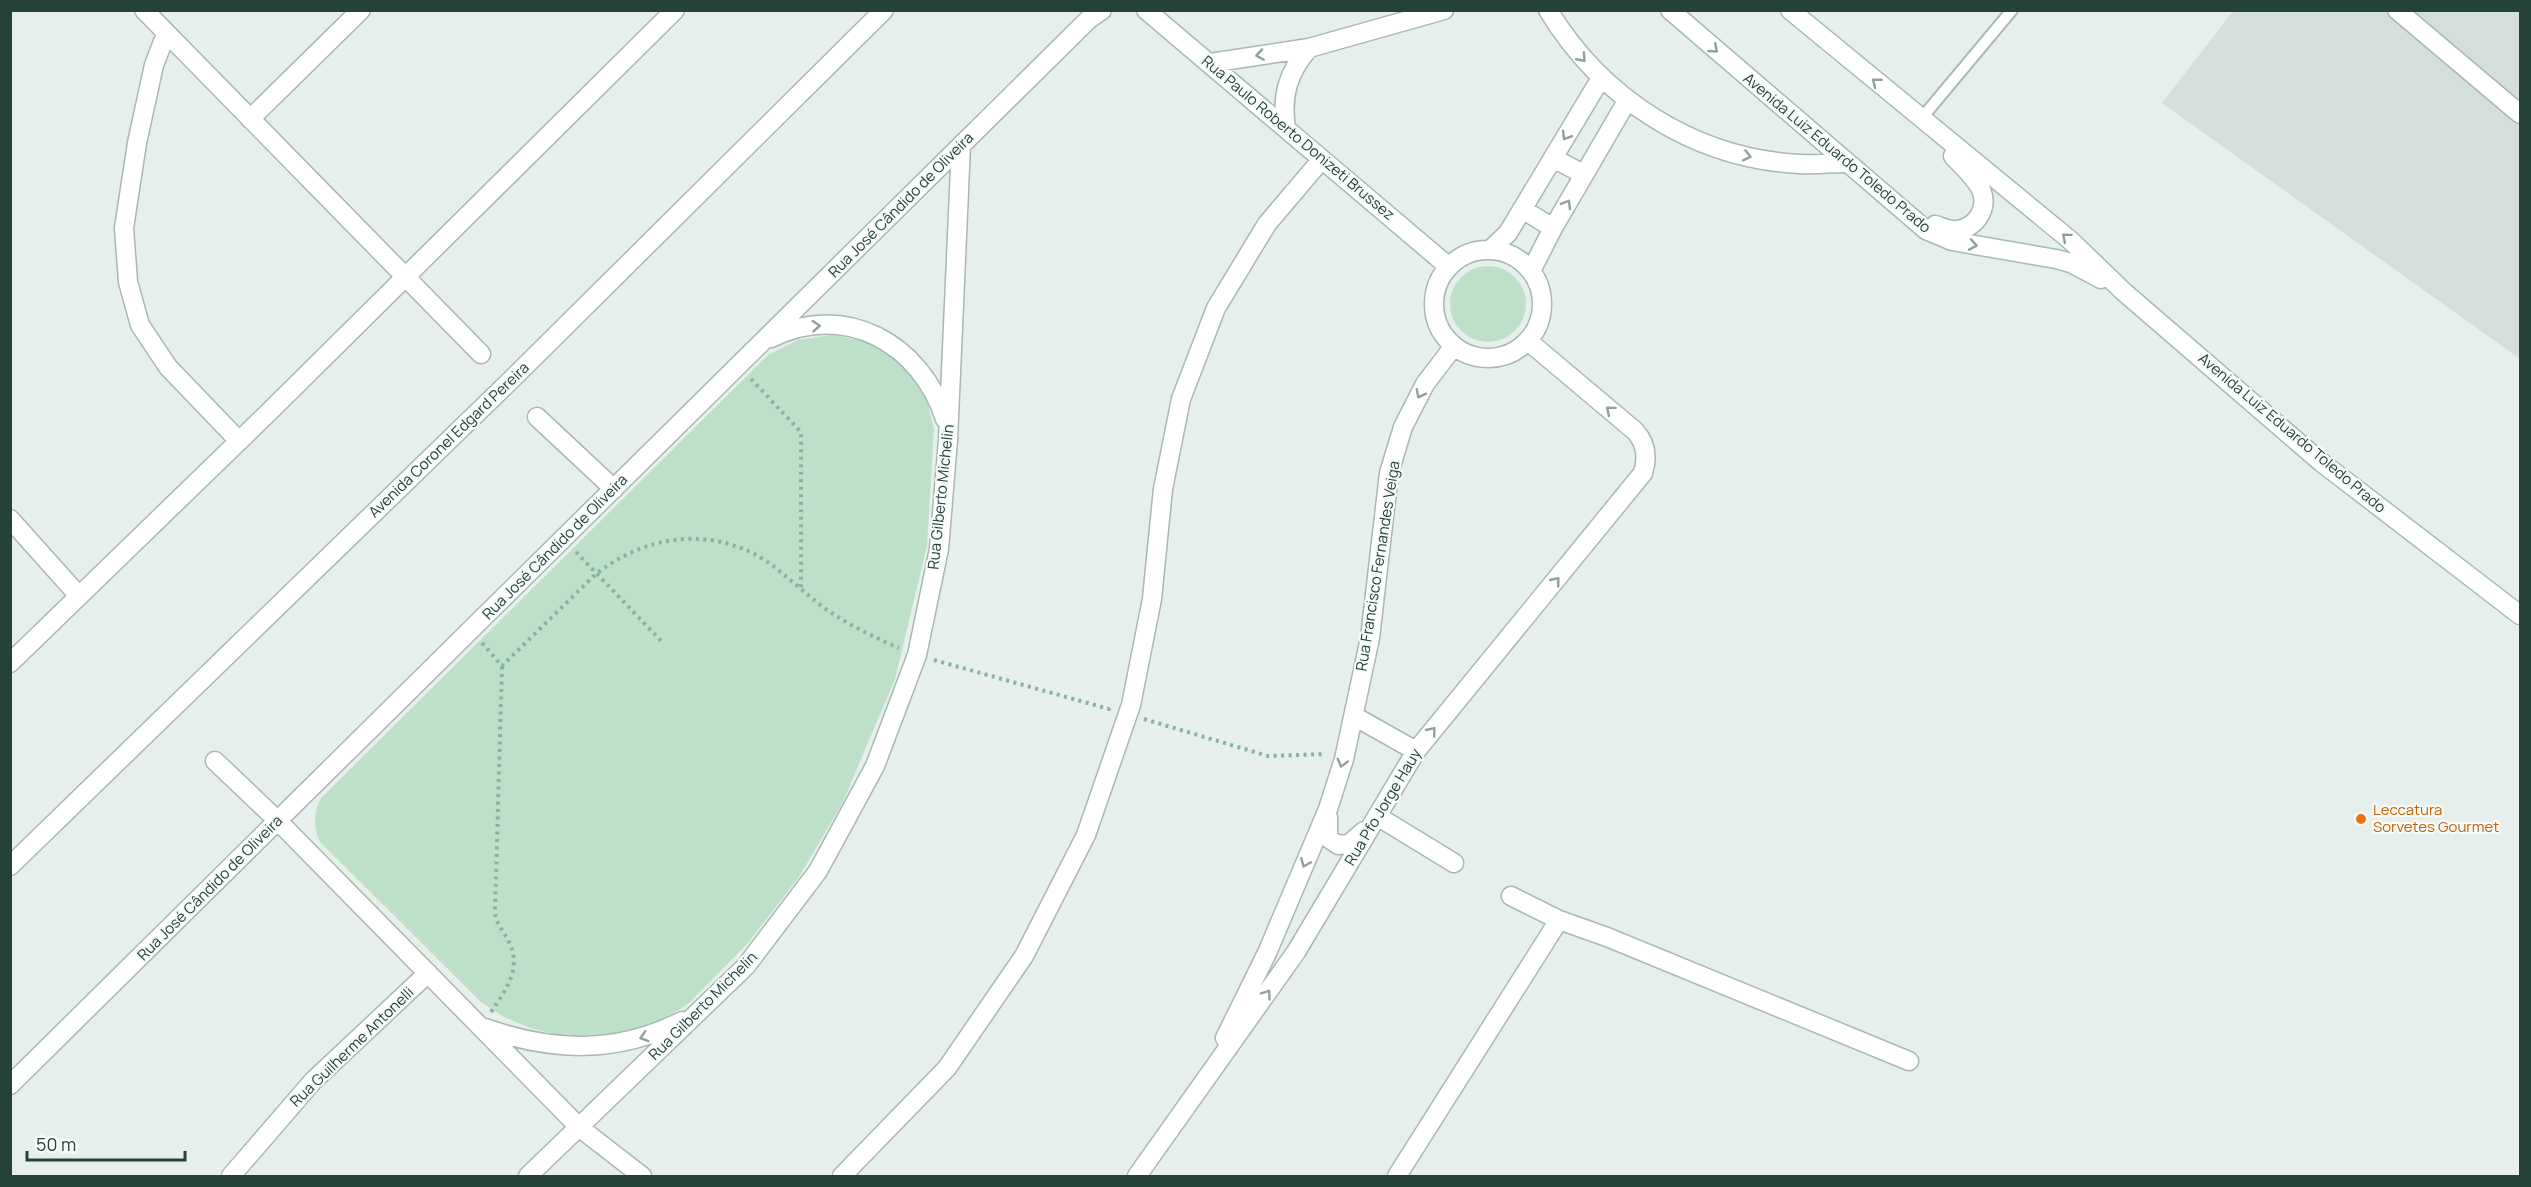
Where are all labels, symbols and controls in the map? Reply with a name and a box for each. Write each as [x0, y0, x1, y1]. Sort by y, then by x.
one-way arrow [1707, 42, 1718, 53]
one-way arrow [1255, 49, 1264, 61]
street label: Rua Paulo Roberto Donizeti Brussez [1197, 51, 1399, 225]
one-way arrow [1575, 51, 1586, 61]
street label: Avenida Luiz Eduardo Toledo Prado [1739, 68, 1936, 238]
one-way arrow [1872, 78, 1883, 89]
street label: Rua José Cândido de Oliveira [823, 127, 978, 282]
one-way arrow [1562, 130, 1573, 140]
one-way arrow [1741, 148, 1751, 161]
one-way arrow [1559, 200, 1571, 210]
one-way arrow [2062, 233, 2073, 244]
one-way arrow [1968, 239, 1977, 251]
one-way arrow [812, 320, 821, 333]
street label: Avenida Luiz Eduardo Toledo Prado [2194, 348, 2391, 518]
street label: Avenida Coronel Edgard Pereira [364, 357, 534, 522]
one-way arrow [1416, 387, 1427, 398]
one-way arrow [1606, 406, 1617, 417]
street label: Rua Gilberto Michelin [922, 423, 959, 571]
street label: Rua Francisco Fernandes Veiga [1350, 459, 1405, 673]
street label: Rua José Cândido de Oliveira [477, 469, 632, 624]
one-way arrow [1548, 577, 1559, 588]
one-way arrow [1424, 727, 1435, 738]
street label: Rua Pfo Jorge Hauy [1339, 744, 1426, 869]
one-way arrow [1337, 758, 1350, 768]
place label: Leccatura Sorvetes Gourmet [2373, 799, 2499, 837]
street label: Rua José Cândido de Oliveira [132, 810, 287, 965]
marker: Leccatura Sorvetes Gourmet [2354, 812, 2368, 826]
one-way arrow [1301, 857, 1313, 868]
street label: Rua Gilberto Michelin [644, 947, 762, 1065]
street label: Rua Guilherme Antonelli [285, 982, 418, 1111]
one-way arrow [1260, 989, 1271, 1000]
one-way arrow [639, 1029, 650, 1042]
scale bar [27, 1124, 184, 1162]
text: 50 m [36, 1132, 76, 1156]

